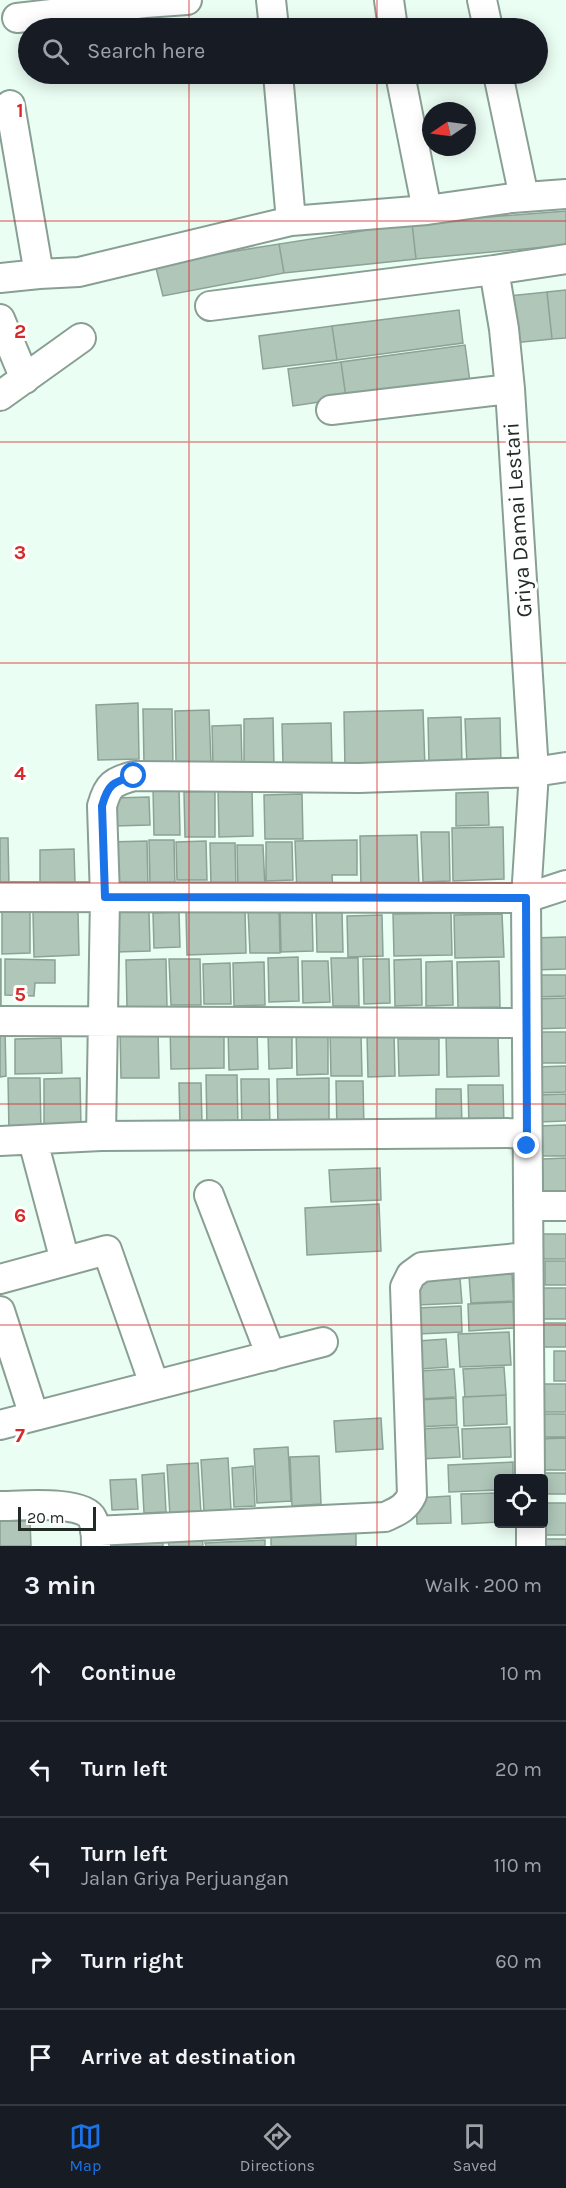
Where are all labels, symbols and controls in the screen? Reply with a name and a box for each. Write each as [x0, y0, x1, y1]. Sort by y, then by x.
search box [18, 18, 548, 84]
icon: search [39, 35, 72, 68]
text: Search here [87, 38, 205, 64]
text: 1 [16, 99, 24, 122]
north arrow [422, 102, 476, 156]
text: 2 [14, 320, 26, 343]
street label: Griya Damai Lestari [498, 422, 538, 618]
text: 3 [14, 541, 26, 564]
text: 4 [14, 762, 26, 785]
route start [120, 762, 146, 788]
text: 5 [14, 983, 26, 1006]
route end [513, 1132, 539, 1158]
text: 6 [14, 1204, 26, 1227]
text: 7 [15, 1424, 25, 1447]
map controls [494, 1474, 548, 1528]
button: locate [494, 1474, 548, 1528]
scale bar [18, 1504, 96, 1532]
text: 20 m [27, 1508, 65, 1527]
text: 3 min [24, 1570, 96, 1601]
text: Walk · 200 m [425, 1574, 542, 1597]
icon: ahead [24, 1657, 57, 1690]
text: Continue [81, 1660, 176, 1686]
text: 10 m [500, 1662, 542, 1685]
icon: left [24, 1753, 57, 1786]
text: Turn left [81, 1756, 168, 1782]
text: 20 m [495, 1758, 542, 1781]
text: Turn left [81, 1841, 168, 1867]
icon: left [24, 1849, 57, 1882]
text: 110 m [493, 1854, 542, 1877]
text: Jalan Griya Perjuangan [81, 1867, 289, 1890]
icon: right [24, 1945, 57, 1978]
text: Turn right [81, 1948, 184, 1974]
text: 60 m [495, 1950, 542, 1973]
icon: arrive [24, 2041, 57, 2074]
text: Arrive at destination [81, 2044, 296, 2070]
tab: Map [69, 2120, 102, 2175]
tab: Directions [240, 2120, 315, 2175]
tab: Saved [453, 2120, 497, 2175]

